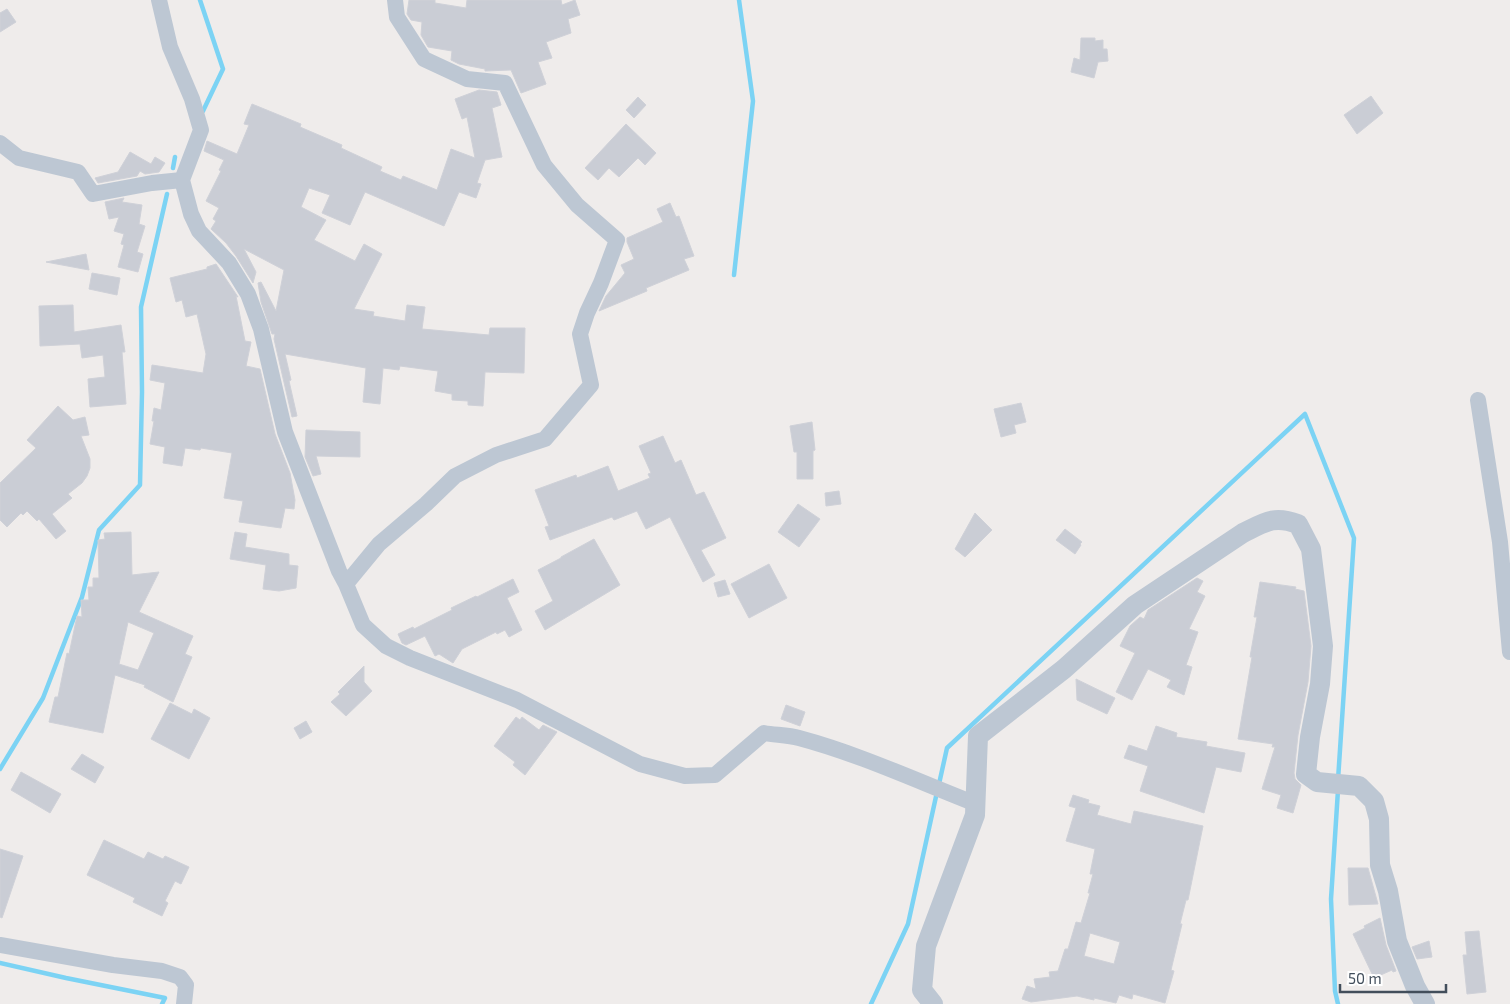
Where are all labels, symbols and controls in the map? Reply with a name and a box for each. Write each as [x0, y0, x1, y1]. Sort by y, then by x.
scale bar [1340, 962, 1446, 994]
text: 50 m [1348, 969, 1382, 987]

